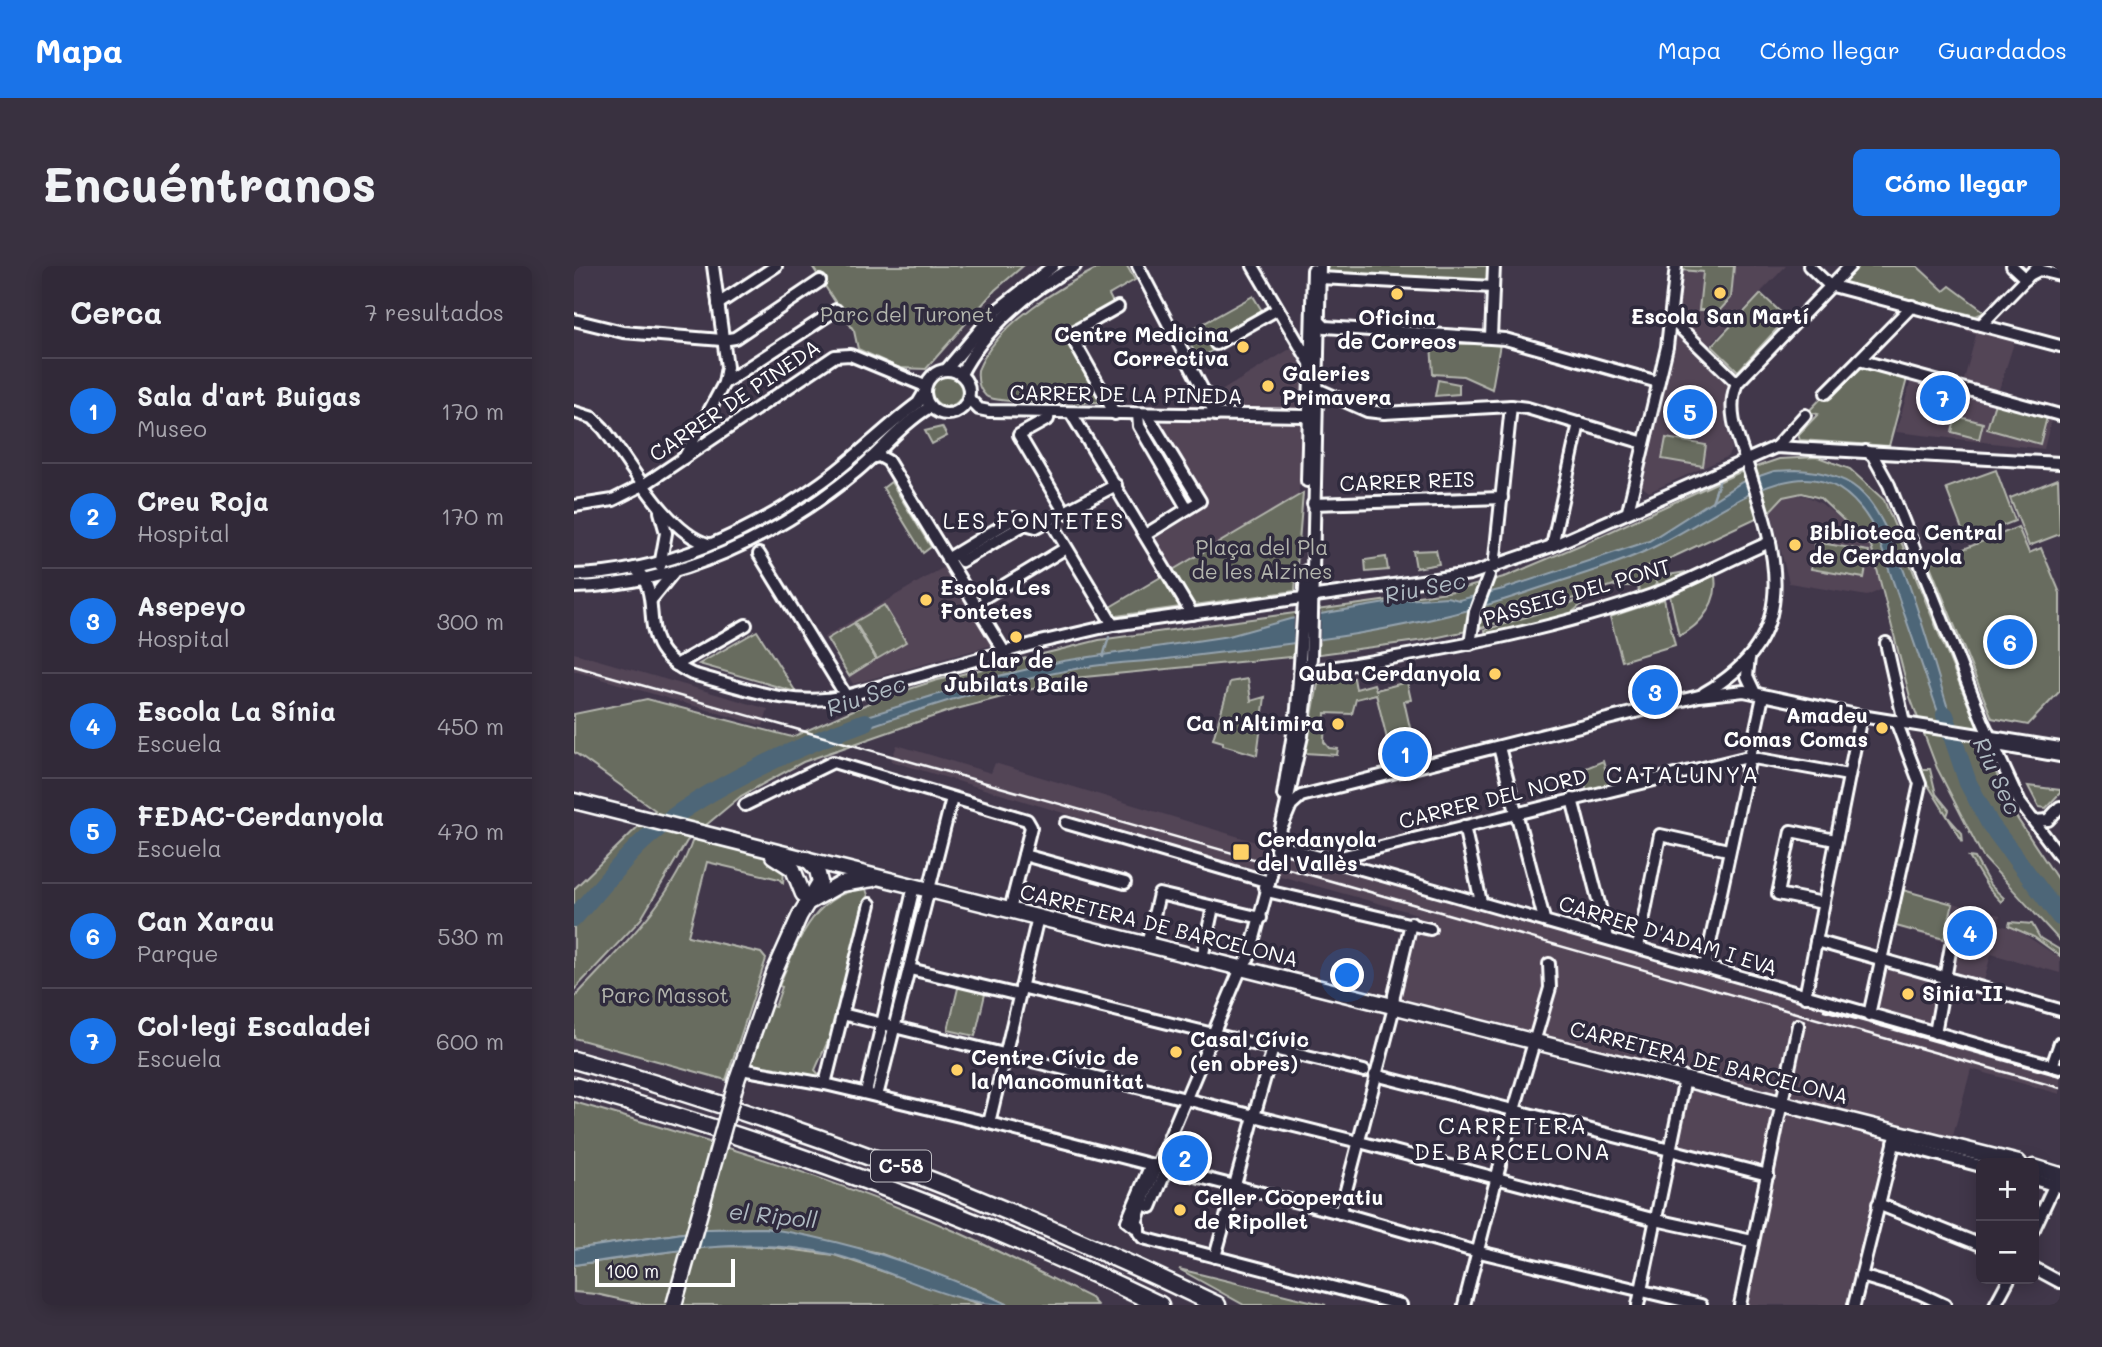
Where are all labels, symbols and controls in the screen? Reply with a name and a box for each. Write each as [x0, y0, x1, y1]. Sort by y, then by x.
text: Mapa [35, 28, 123, 71]
text: Mapa [1658, 34, 1722, 65]
text: Cómo llegar [1760, 34, 1900, 65]
text: Guardados [1938, 34, 2067, 65]
button: Cómo llegar [1853, 149, 2060, 216]
text: Encuéntranos [42, 151, 376, 214]
marker: Escola San Martí [1712, 285, 1728, 301]
marker: Oficina de Correos [1389, 286, 1405, 302]
text: Cerca [70, 292, 162, 332]
text: 7 resultados [365, 297, 504, 327]
park label: Parc del Turonet [820, 300, 994, 327]
place label: Escola San Martí [1631, 302, 1809, 329]
place label: Oficina de Correos [1337, 303, 1457, 354]
place label: Centre Medicina Correctiva [1054, 320, 1229, 371]
street label: CARRER DE PINEDA [644, 333, 825, 467]
marker: Centre Medicina Correctiva [1235, 339, 1251, 355]
place label: Galeries Primavera [1282, 359, 1392, 410]
pin: 7 [1920, 372, 1966, 424]
street label: CARRER DE LA PINEDA [1009, 378, 1243, 409]
marker: Galeries Primavera [1260, 378, 1276, 394]
text: Sala d'art Buigas [137, 379, 361, 413]
pin: 5 [1667, 386, 1713, 438]
text: 1 [88, 396, 98, 426]
text: 170 m [441, 396, 504, 426]
text: Museo [137, 413, 207, 443]
street label: CARRER REIS [1339, 465, 1475, 496]
text: Creu Roja [137, 484, 269, 518]
text: 2 [87, 501, 99, 531]
text: 170 m [441, 501, 504, 531]
district label: LES FONTETES [943, 505, 1125, 535]
text: Hospital [137, 518, 230, 548]
place label: Biblioteca Central de Cerdanyola [1809, 518, 2003, 570]
park label: Plaça del Pla de les Alzines [1192, 533, 1332, 584]
marker: Biblioteca Central de Cerdanyola [1787, 537, 1803, 553]
street label: PASSEIG DEL PONT [1480, 552, 1673, 631]
water label: Riu Sec [1381, 564, 1468, 610]
place label: Escola Les Fontetes [940, 573, 1051, 624]
text: Asepeyo [137, 589, 245, 623]
marker: Escola Les Fontetes [918, 592, 934, 608]
text: 3 [86, 606, 100, 636]
text: 300 m [436, 606, 504, 636]
pin: 6 [1987, 616, 2033, 668]
text: Hospital [137, 623, 230, 653]
marker: Llar de Jubilats Baile [1008, 629, 1024, 645]
place label: Llar de Jubilats Baile [944, 646, 1088, 697]
place label: Quba Cerdanyola [1298, 659, 1481, 687]
marker: Quba Cerdanyola [1487, 666, 1503, 682]
pin: 3 [1632, 666, 1678, 718]
water label: Riu Sec [822, 667, 910, 723]
text: Escola La Sínia [137, 694, 336, 728]
place label: Amadeu Comas Comas [1723, 701, 1868, 752]
place label: Ca n'Altimira [1186, 709, 1324, 736]
text: 4 [86, 711, 100, 741]
text: 450 m [437, 711, 504, 741]
marker: Ca n'Altimira [1330, 716, 1346, 732]
marker: Amadeu Comas Comas [1874, 720, 1890, 736]
text: Escuela [137, 728, 222, 758]
pin: 1 [1382, 728, 1428, 780]
water label: Riu Sec [1967, 732, 2029, 819]
district label: CATALUNYA [1606, 759, 1760, 789]
street label: CARRER DEL NORD [1396, 761, 1589, 834]
text: FEDAC-Cerdanyola [137, 799, 384, 833]
text: 5 [86, 816, 100, 846]
text: 470 m [438, 816, 504, 846]
place label: Cerdanyola del Vallès [1257, 825, 1377, 876]
text: Escuela [137, 833, 222, 863]
marker: Cerdanyola del Vallès [1231, 842, 1251, 862]
street label: CARRETERA DE BARCELONA [1017, 877, 1301, 972]
street label: CARRER D'ADAM I EVA [1556, 888, 1781, 981]
text: Can Xarau [137, 904, 275, 938]
pin: 4 [1947, 907, 1993, 959]
text: 6 [86, 921, 100, 951]
text: 530 m [437, 921, 504, 951]
text: Parque [137, 938, 219, 968]
your location [1330, 958, 1364, 992]
place label: Sinia II [1922, 979, 2003, 1006]
park label: Parc Massot [601, 981, 729, 1008]
marker: Sinia II [1900, 986, 1916, 1002]
text: Col·legi Escaladei [137, 1009, 372, 1043]
street label: CARRETERA DE BARCELONA [1567, 1014, 1851, 1109]
place label: Casal Cívic (en obres) [1190, 1025, 1309, 1076]
text: 7 [87, 1026, 99, 1056]
text: 600 m [436, 1026, 504, 1056]
text: Escuela [137, 1043, 222, 1073]
place label: Centre Cívic de la Mancomunitat [971, 1043, 1144, 1094]
marker: Casal Cívic (en obres) [1168, 1044, 1184, 1060]
marker: Centre Cívic de la Mancomunitat [949, 1062, 965, 1078]
district label: CARRETERA DE BARCELONA [1414, 1110, 1612, 1166]
pin: 2 [1162, 1132, 1208, 1184]
road number: C-58 [871, 1151, 931, 1182]
map controls [1976, 1158, 2039, 1284]
button: + [1976, 1158, 2039, 1221]
place label: Celler Cooperatiu de Ripollet [1194, 1183, 1384, 1234]
water label: el Ripoll [728, 1195, 819, 1235]
marker: Celler Cooperatiu de Ripollet [1172, 1202, 1188, 1218]
button: − [1976, 1221, 2039, 1284]
scale bar [595, 1256, 735, 1288]
text: 100 m [606, 1258, 659, 1283]

